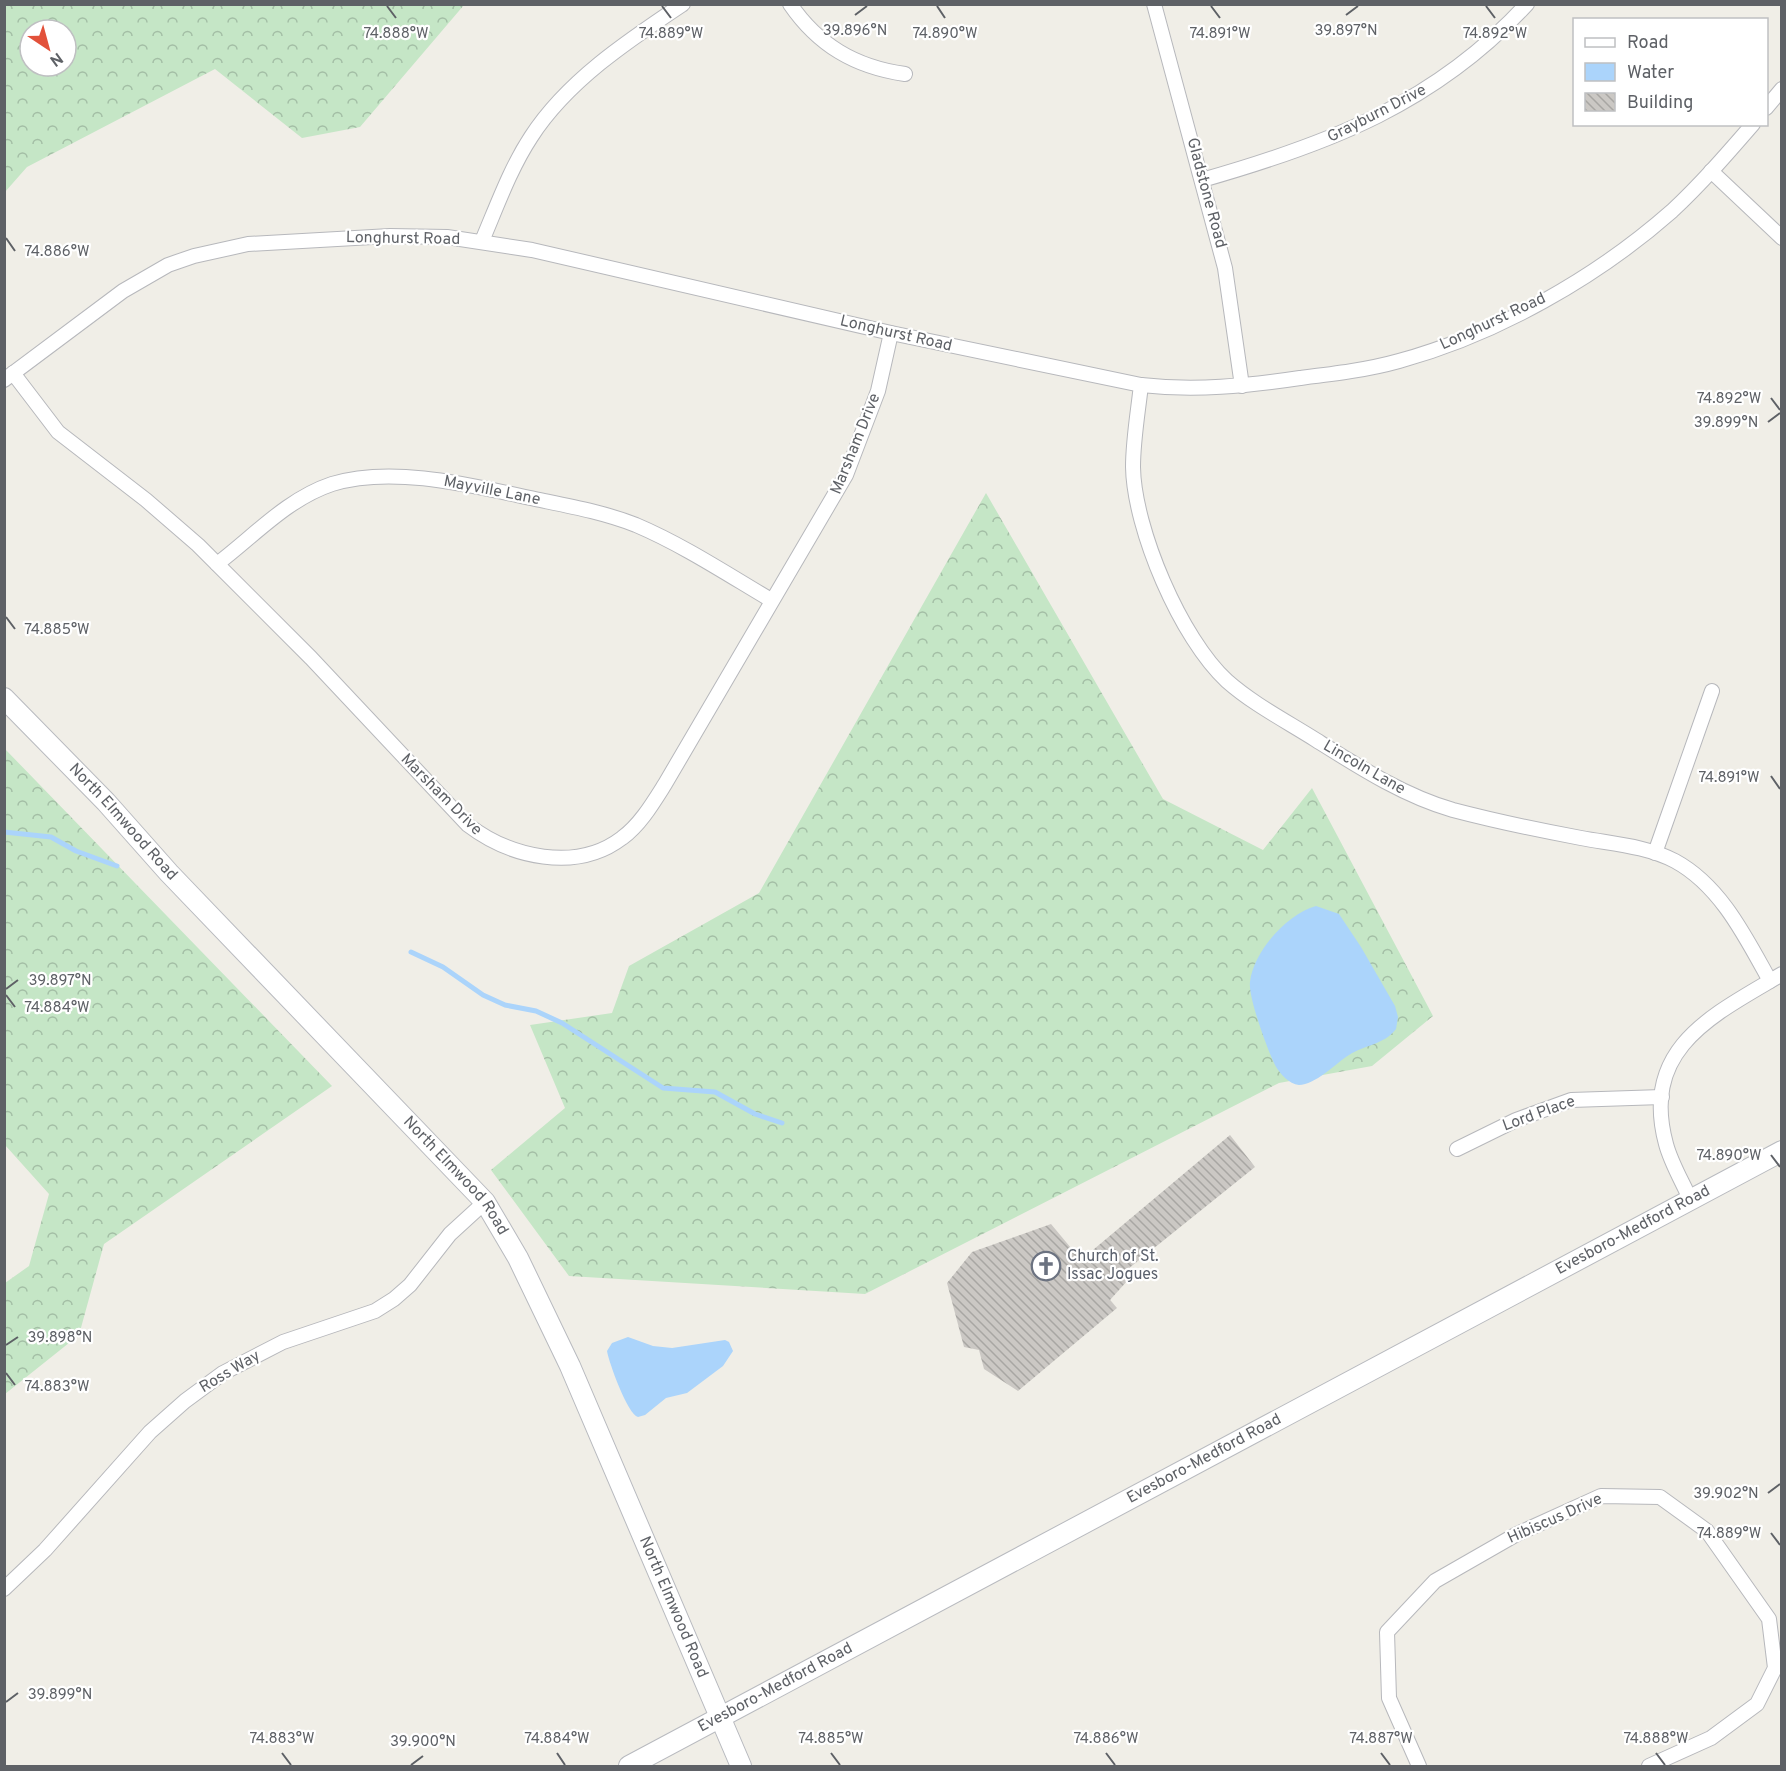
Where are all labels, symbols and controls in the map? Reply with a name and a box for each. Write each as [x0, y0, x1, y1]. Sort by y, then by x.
north arrow [18, 18, 78, 78]
legend [1573, 18, 1768, 126]
text: 39.896°N [823, 22, 887, 41]
text: 39.897°N [1314, 22, 1378, 41]
text: 74.888°W [363, 25, 429, 44]
text: 74.889°W [639, 25, 703, 44]
text: 74.890°W [912, 25, 978, 44]
text: 74.891°W [1189, 25, 1251, 44]
text: 74.892°W [1463, 25, 1527, 44]
text: Road [1627, 32, 1669, 55]
text: N [45, 47, 66, 70]
text: Water [1627, 62, 1674, 85]
street label: Grayburn Drive [1324, 80, 1430, 148]
text: Building [1627, 92, 1693, 115]
street label: Gladstone Road [1182, 136, 1230, 250]
street label: Longhurst Road [346, 228, 460, 250]
text: 74.886°W [24, 243, 90, 262]
street label: Longhurst Road [1437, 289, 1549, 355]
street label: Longhurst Road [838, 311, 954, 357]
street label: Marsham Drive [827, 390, 885, 498]
text: 74.892°W [1697, 390, 1761, 409]
text: 39.899°N [1694, 414, 1758, 433]
street label: Mayville Lane [442, 472, 542, 510]
text: 74.885°W [24, 621, 90, 640]
street label: Lincoln Lane [1319, 736, 1409, 800]
street label: Marsham Drive [396, 750, 486, 840]
street label: North Elmwood Road [64, 760, 181, 885]
text: 74.891°W [1698, 769, 1760, 788]
text: 39.897°N [28, 972, 92, 991]
text: 74.884°W [24, 999, 90, 1018]
street label: Lord Place [1500, 1092, 1578, 1136]
street label: North Elmwood Road [398, 1112, 512, 1239]
text: 74.890°W [1696, 1147, 1762, 1166]
street label: Evesboro-Medford Road [1552, 1181, 1714, 1280]
place label: Church of St. Issac Jogues [1067, 1247, 1159, 1285]
church icon: Church of St. Issac Jogues [1030, 1250, 1062, 1282]
text: 39.898°N [28, 1329, 92, 1348]
street label: Ross Way [196, 1346, 264, 1398]
text: 74.883°W [24, 1378, 90, 1397]
street label: Evesboro-Medford Road [1124, 1410, 1285, 1509]
text: 39.902°N [1693, 1485, 1759, 1504]
street label: Hibiscus Drive [1504, 1489, 1606, 1549]
text: 74.889°W [1697, 1525, 1761, 1544]
street label: North Elmwood Road [634, 1533, 712, 1681]
street label: Evesboro-Medford Road [695, 1639, 856, 1737]
text: 39.899°N [28, 1686, 92, 1705]
text: 74.883°W [249, 1730, 315, 1749]
text: 74.884°W [524, 1730, 590, 1749]
text: 74.885°W [798, 1730, 864, 1749]
text: 74.886°W [1073, 1730, 1139, 1749]
text: 74.887°W [1349, 1730, 1413, 1749]
text: 74.888°W [1623, 1730, 1689, 1749]
text: 39.900°N [390, 1733, 456, 1752]

